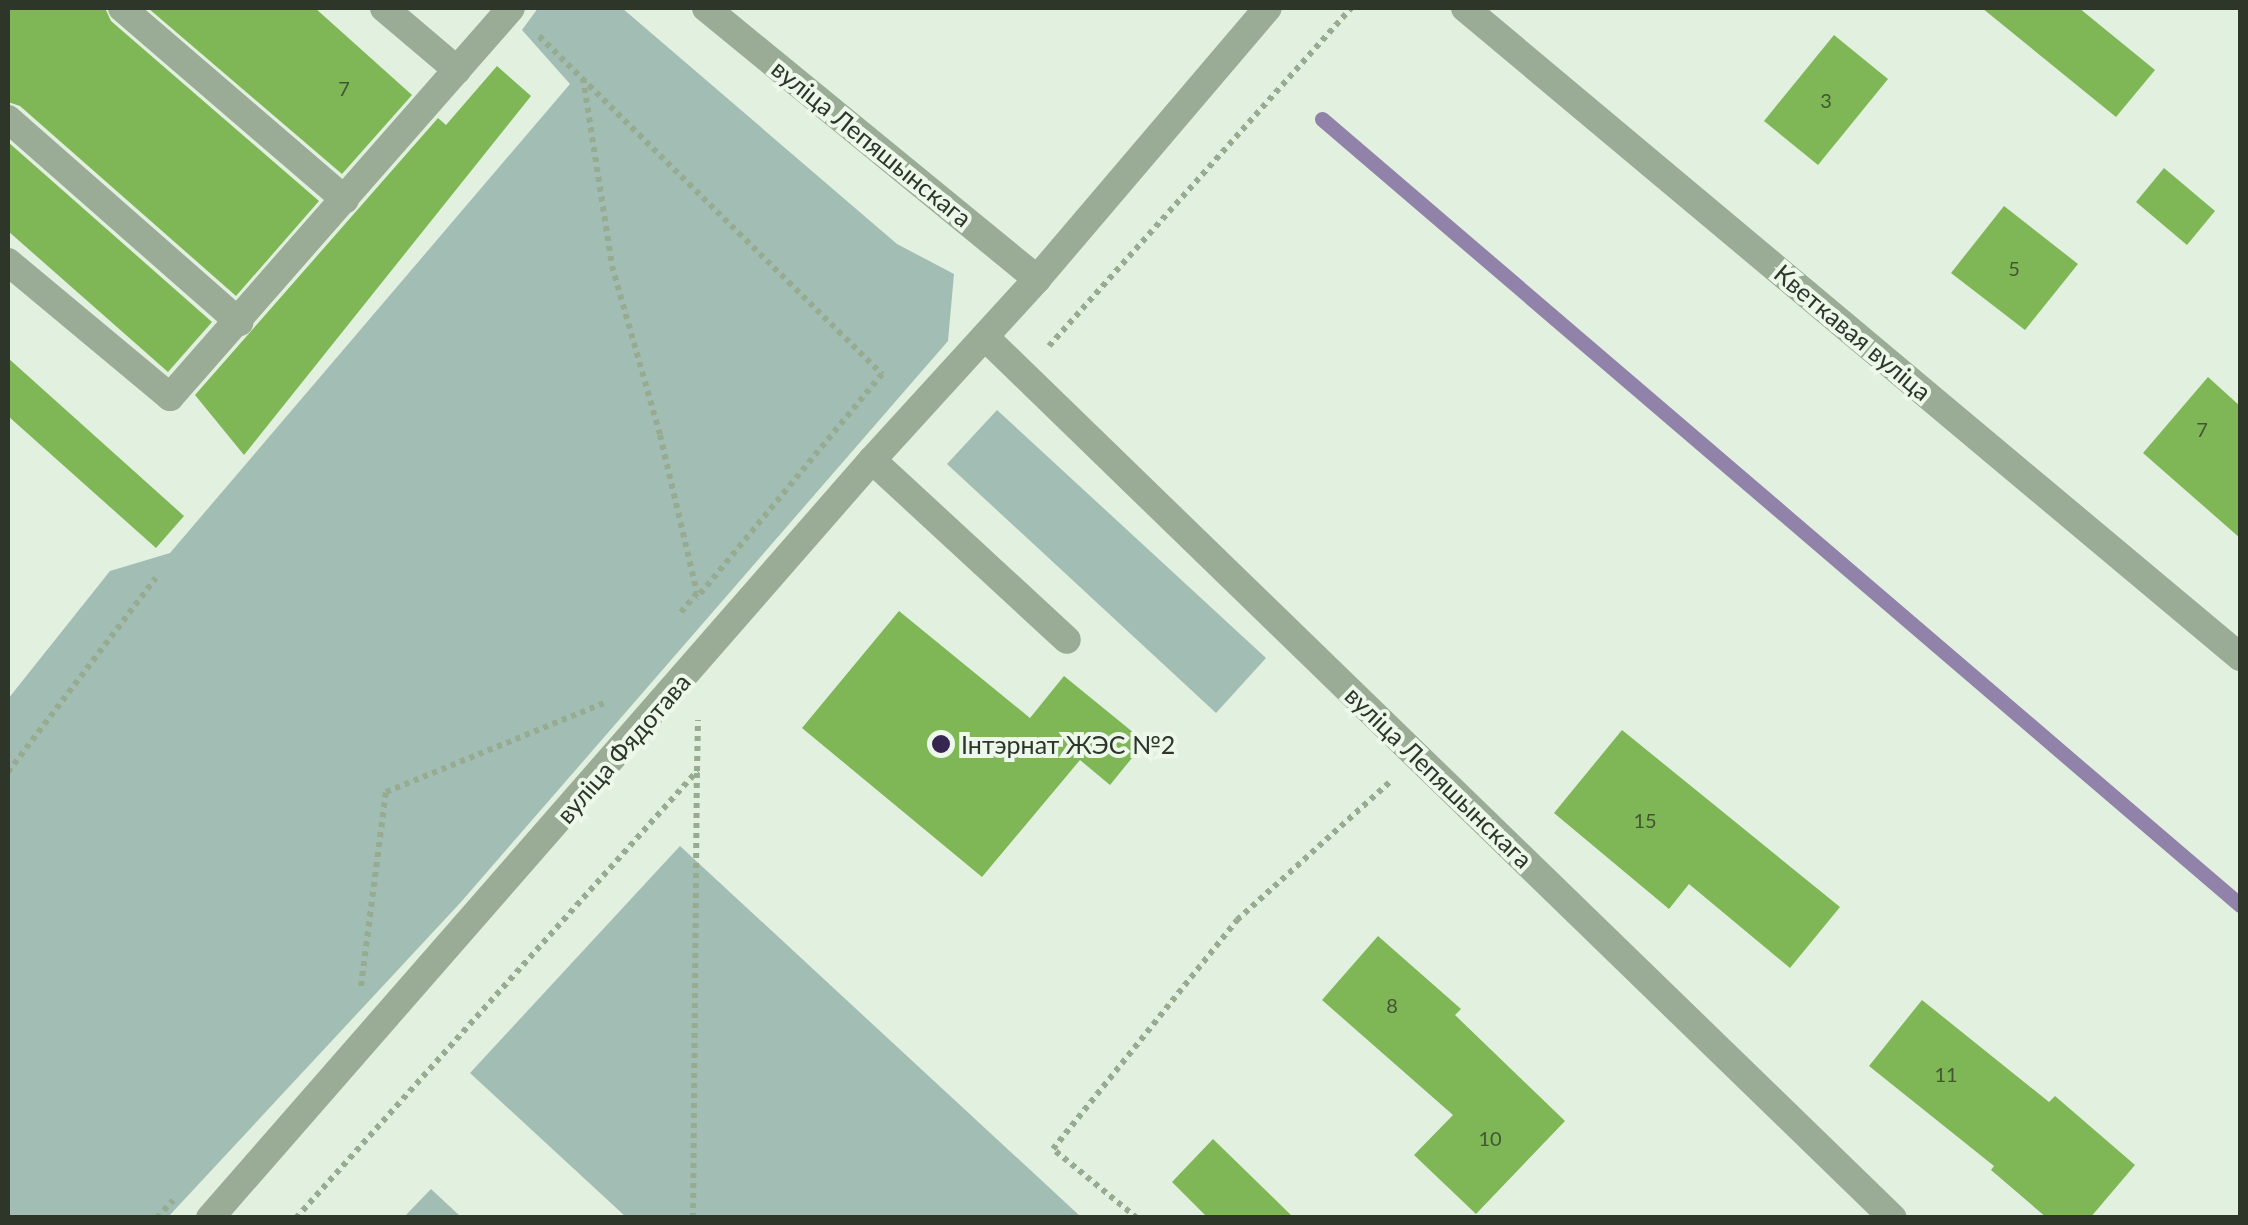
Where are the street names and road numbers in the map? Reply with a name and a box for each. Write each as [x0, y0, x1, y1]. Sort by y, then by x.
street label: вуліца Лепяшынскага [766, 53, 978, 233]
street label: Кветкавая вуліца [1768, 258, 1938, 406]
street label: вуліца Фядотава [550, 667, 696, 829]
street label: вуліца Лепяшынскага [1339, 680, 1539, 874]

